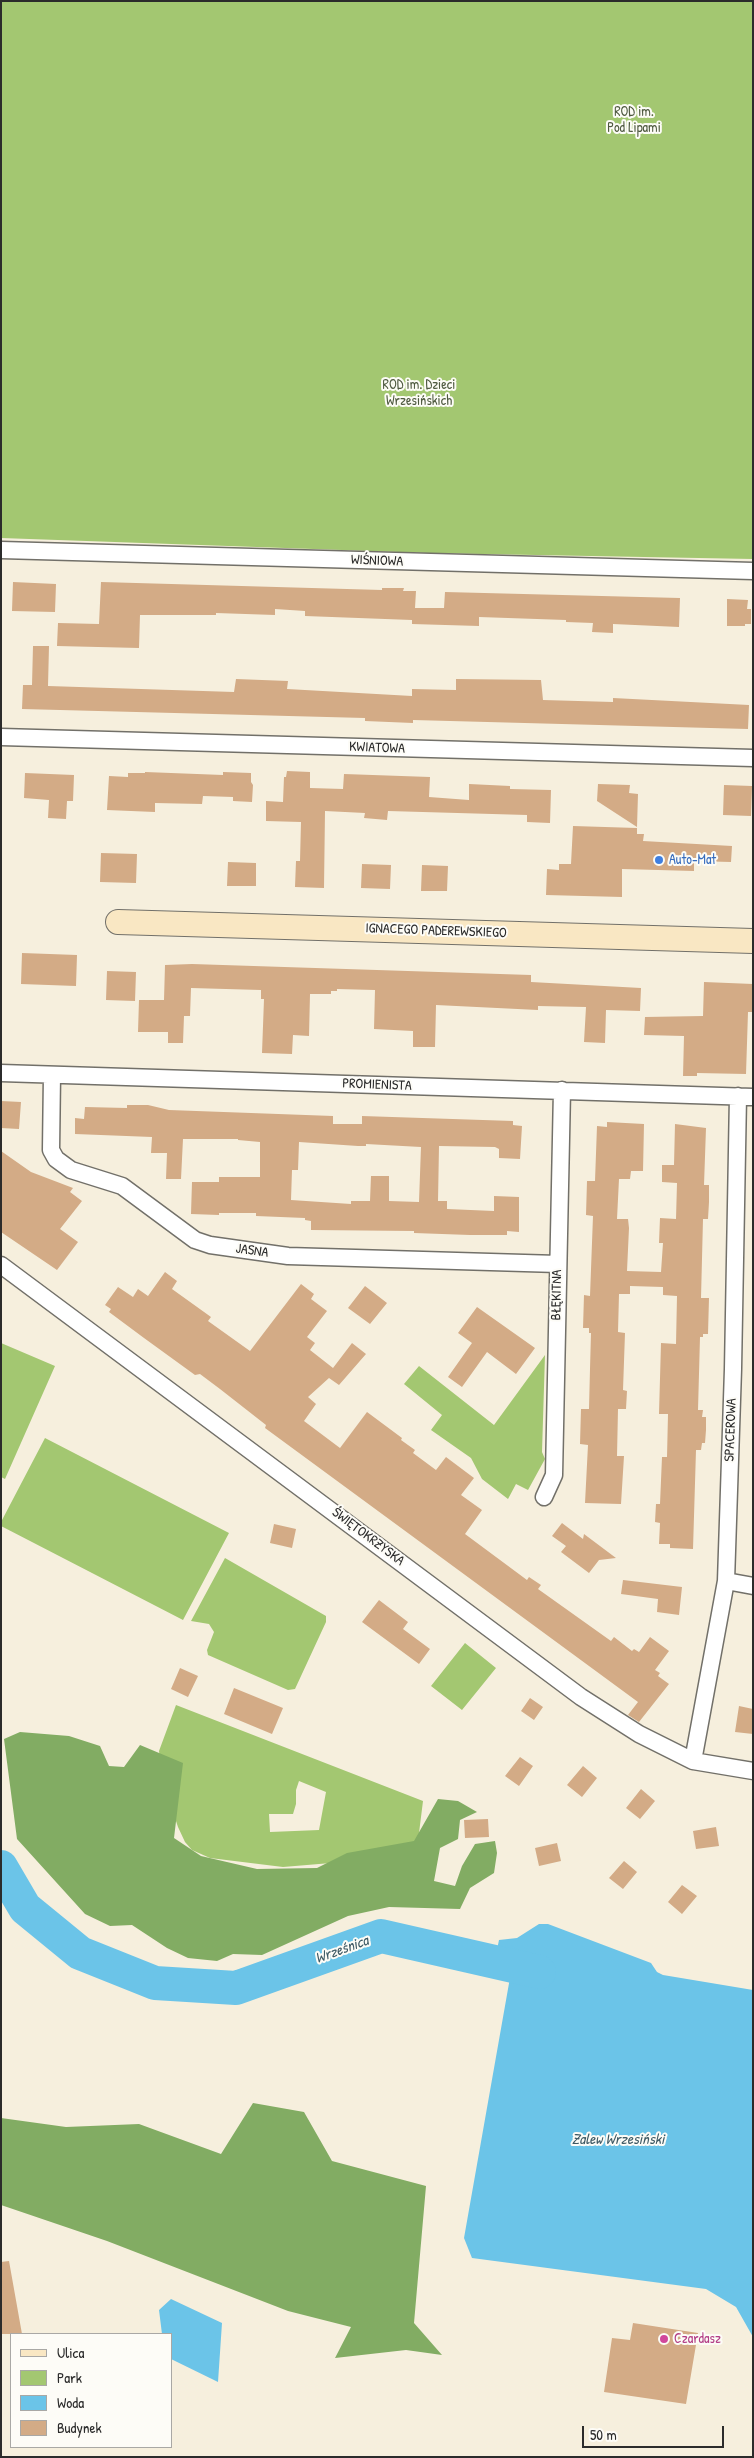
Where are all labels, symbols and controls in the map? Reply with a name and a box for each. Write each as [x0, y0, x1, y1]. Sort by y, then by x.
park label: ROD im. Pod Lipami [607, 104, 661, 136]
park label: ROD im. Dzieci Wrzesińskich [383, 377, 455, 410]
street label: WIŚNIOWA [351, 552, 403, 570]
street label: KWIATOWA [349, 739, 405, 757]
place label: Auto-Mat [669, 852, 716, 868]
marker: Auto-Mat [653, 854, 665, 866]
street label: IGNACEGO PADEREWSKIEGO [365, 920, 507, 942]
street label: PROMIENISTA [342, 1075, 412, 1095]
street label: JASNA [235, 1240, 269, 1262]
street label: BŁĘKITNA [548, 1269, 566, 1321]
street label: SPACEROWA [721, 1398, 741, 1462]
street label: ŚWIĘTOKRZYSKA [328, 1504, 408, 1570]
water label: Wrześnica [313, 1932, 371, 1968]
water label: Zalew Wrzesiński [572, 2131, 664, 2149]
place label: Czardasz [674, 2331, 721, 2347]
legend [10, 2333, 172, 2448]
marker: Czardasz [658, 2333, 670, 2345]
text: Ulica [57, 2342, 84, 2363]
text: Park [57, 2367, 82, 2388]
text: Woda [57, 2392, 84, 2413]
scale bar [584, 2416, 726, 2448]
text: Budynek [57, 2417, 102, 2438]
text: 50 m [590, 2424, 617, 2445]

